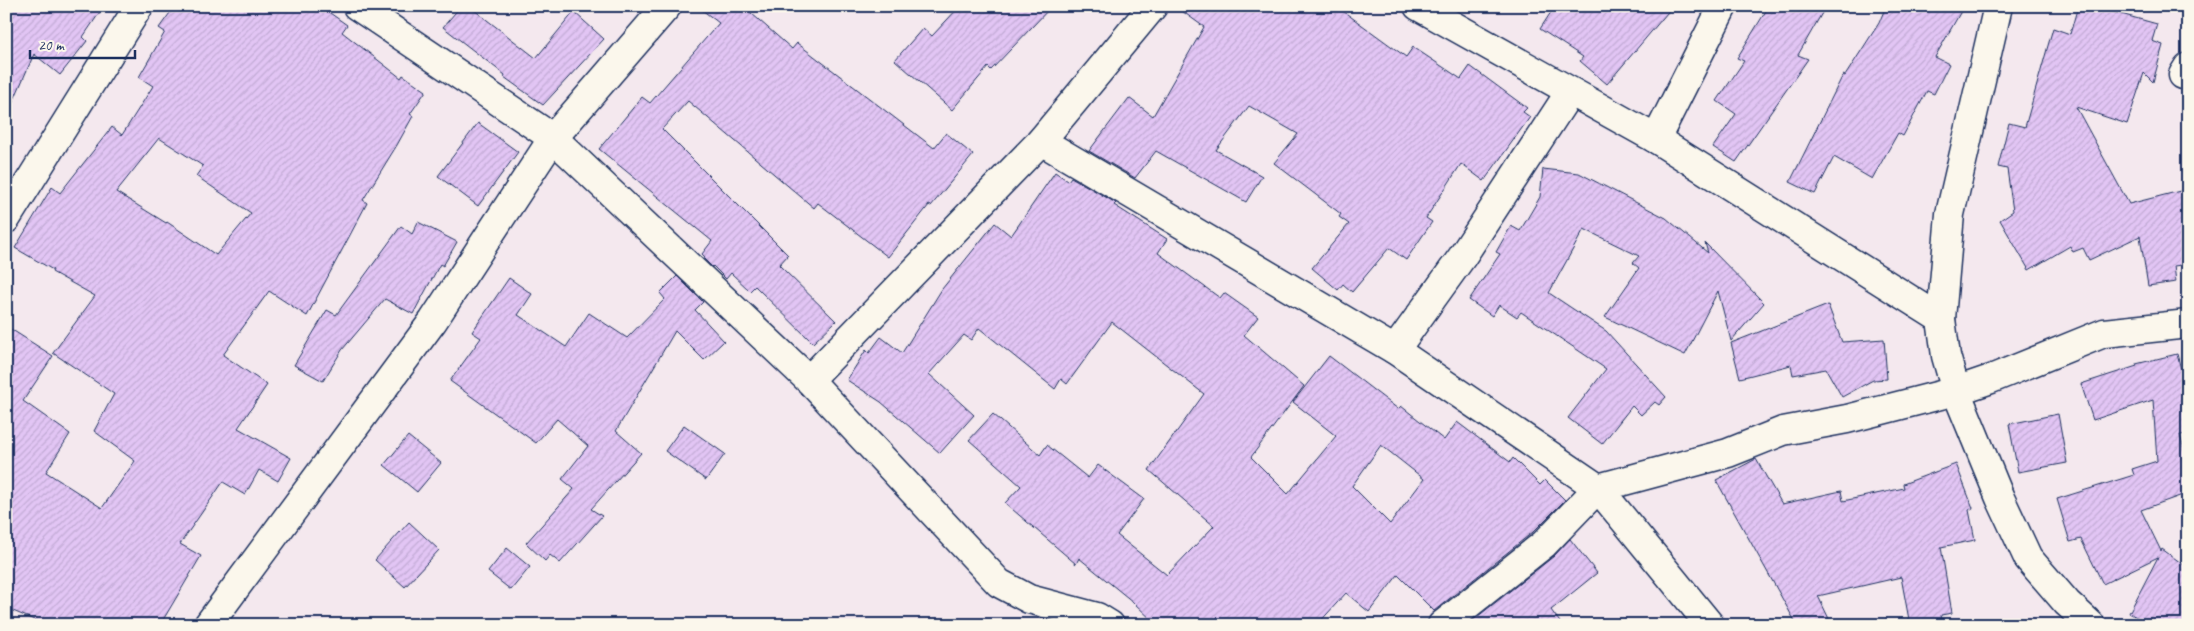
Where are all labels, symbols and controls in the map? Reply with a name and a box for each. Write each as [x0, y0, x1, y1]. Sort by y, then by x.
scale bar [30, 28, 135, 60]
text: 20 m [38, 36, 65, 55]

